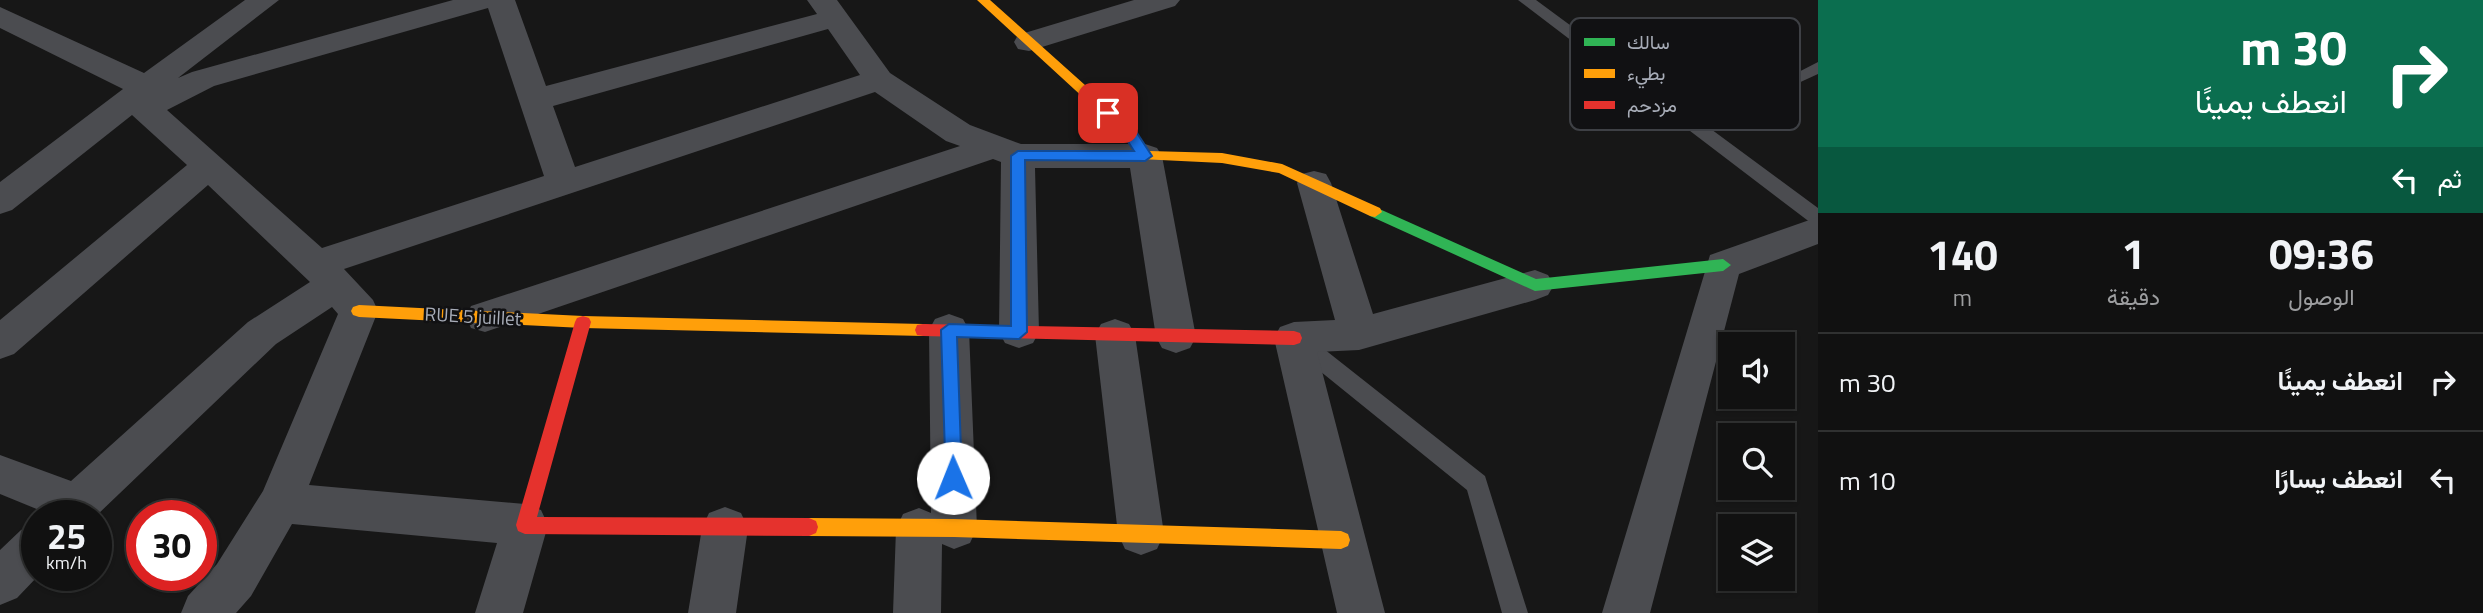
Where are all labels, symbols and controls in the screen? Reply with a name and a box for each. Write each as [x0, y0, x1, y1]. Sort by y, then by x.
text: 30 m [2240, 9, 2347, 84]
legend [1570, 18, 1800, 130]
text: سالك [1627, 27, 1670, 56]
icon: right [2371, 28, 2462, 119]
text: بطيء [1627, 58, 1665, 89]
text: انعطف يمينًا [2195, 77, 2347, 125]
pin [1078, 83, 1138, 143]
text: مزدحم [1627, 90, 1677, 119]
icon: arrive [1089, 94, 1127, 132]
text: ثم [2438, 159, 2462, 198]
icon: left [2386, 161, 2424, 199]
text: 1 [2122, 221, 2145, 285]
text: 09:36 [2269, 221, 2374, 285]
text: 140 [1927, 222, 1998, 286]
text: دقيقة [2107, 279, 2160, 314]
text: الوصول [2288, 279, 2355, 314]
text: m [1953, 280, 1972, 315]
street label: RUE 5 juillet [424, 298, 522, 333]
map controls [1718, 332, 1795, 591]
button: sound [1718, 332, 1795, 409]
text: انعطف يمينًا [2277, 361, 2403, 400]
text: 30 m [1839, 363, 1896, 402]
icon: right [2424, 363, 2462, 401]
button: search [1718, 423, 1795, 500]
position arrow [916, 441, 990, 515]
text: انعطف يسارًا [2274, 459, 2403, 498]
text: 10 m [1839, 461, 1896, 500]
icon: left [2424, 461, 2462, 499]
speed limit sign: 30 [126, 500, 217, 591]
text: 25 [47, 509, 86, 563]
button: layers [1718, 514, 1795, 591]
text: km/h [46, 549, 87, 576]

